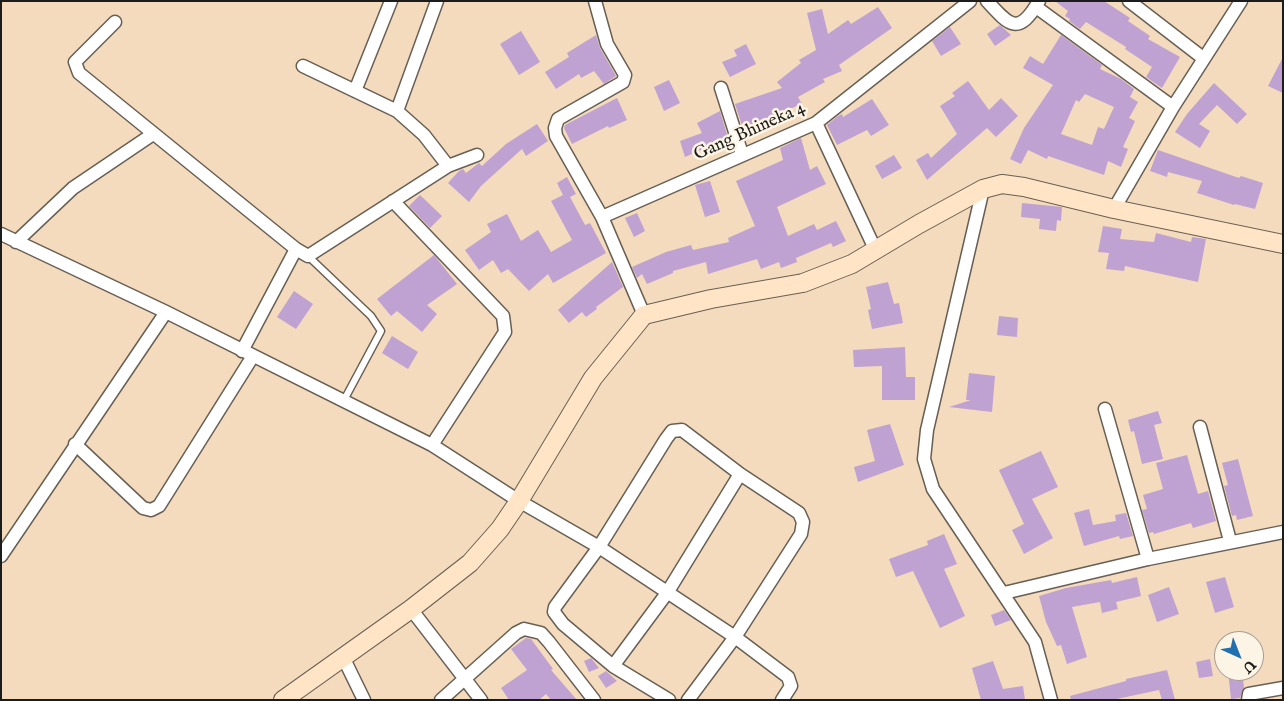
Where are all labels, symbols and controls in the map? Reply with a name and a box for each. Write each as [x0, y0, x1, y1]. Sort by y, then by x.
street label: Gang Bhineka 4 [691, 98, 809, 166]
north arrow [1214, 631, 1264, 681]
text: U [1238, 655, 1259, 677]

